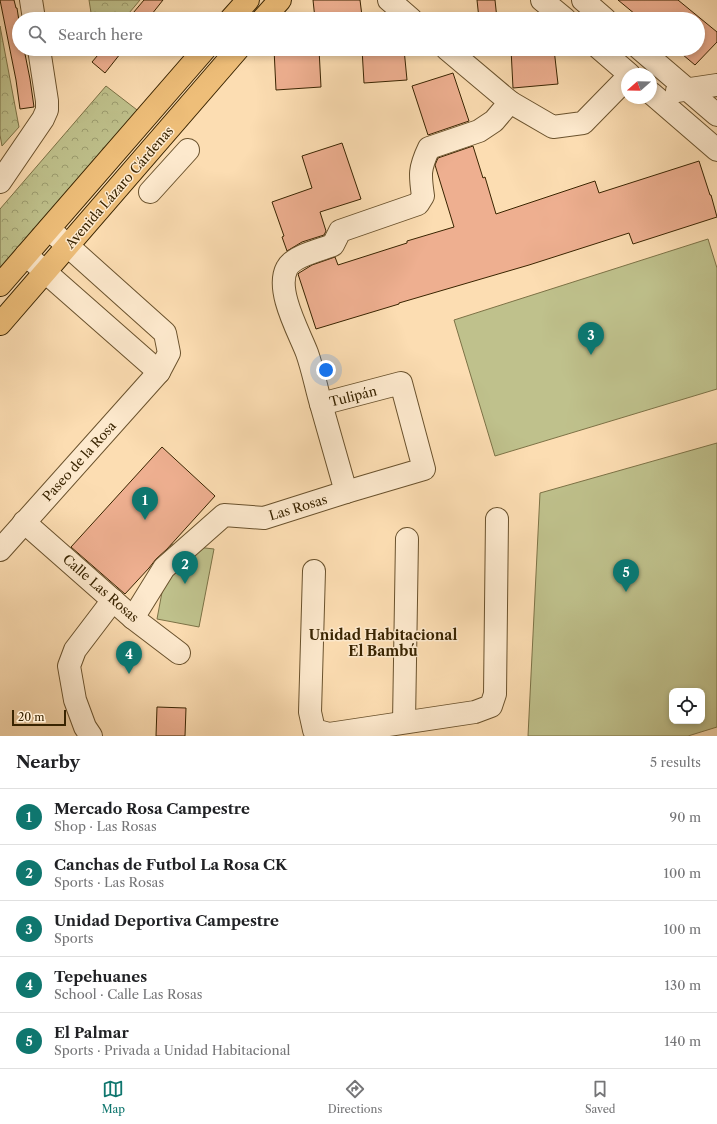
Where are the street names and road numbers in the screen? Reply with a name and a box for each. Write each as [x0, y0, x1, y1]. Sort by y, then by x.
street label: Avenida Lázaro Cárdenas [61, 122, 177, 252]
street label: Tulipán [328, 382, 378, 410]
street label: Paseo de la Rosa [39, 418, 119, 504]
street label: Las Rosas [267, 490, 329, 523]
street label: Calle Las Rosas [60, 551, 143, 626]

